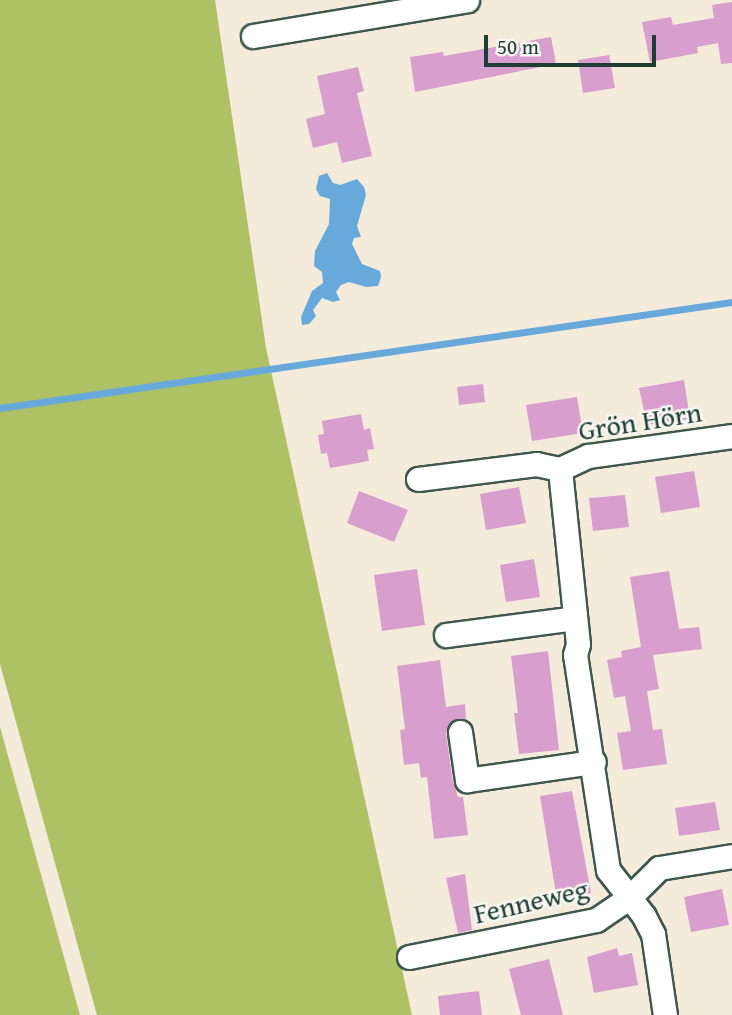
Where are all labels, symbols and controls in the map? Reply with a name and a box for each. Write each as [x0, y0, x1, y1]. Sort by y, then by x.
scale bar [487, 21, 658, 65]
text: 50 m [497, 31, 539, 62]
street label: Grön Hörn [576, 395, 704, 447]
street label: Fenneweg [470, 872, 592, 930]

